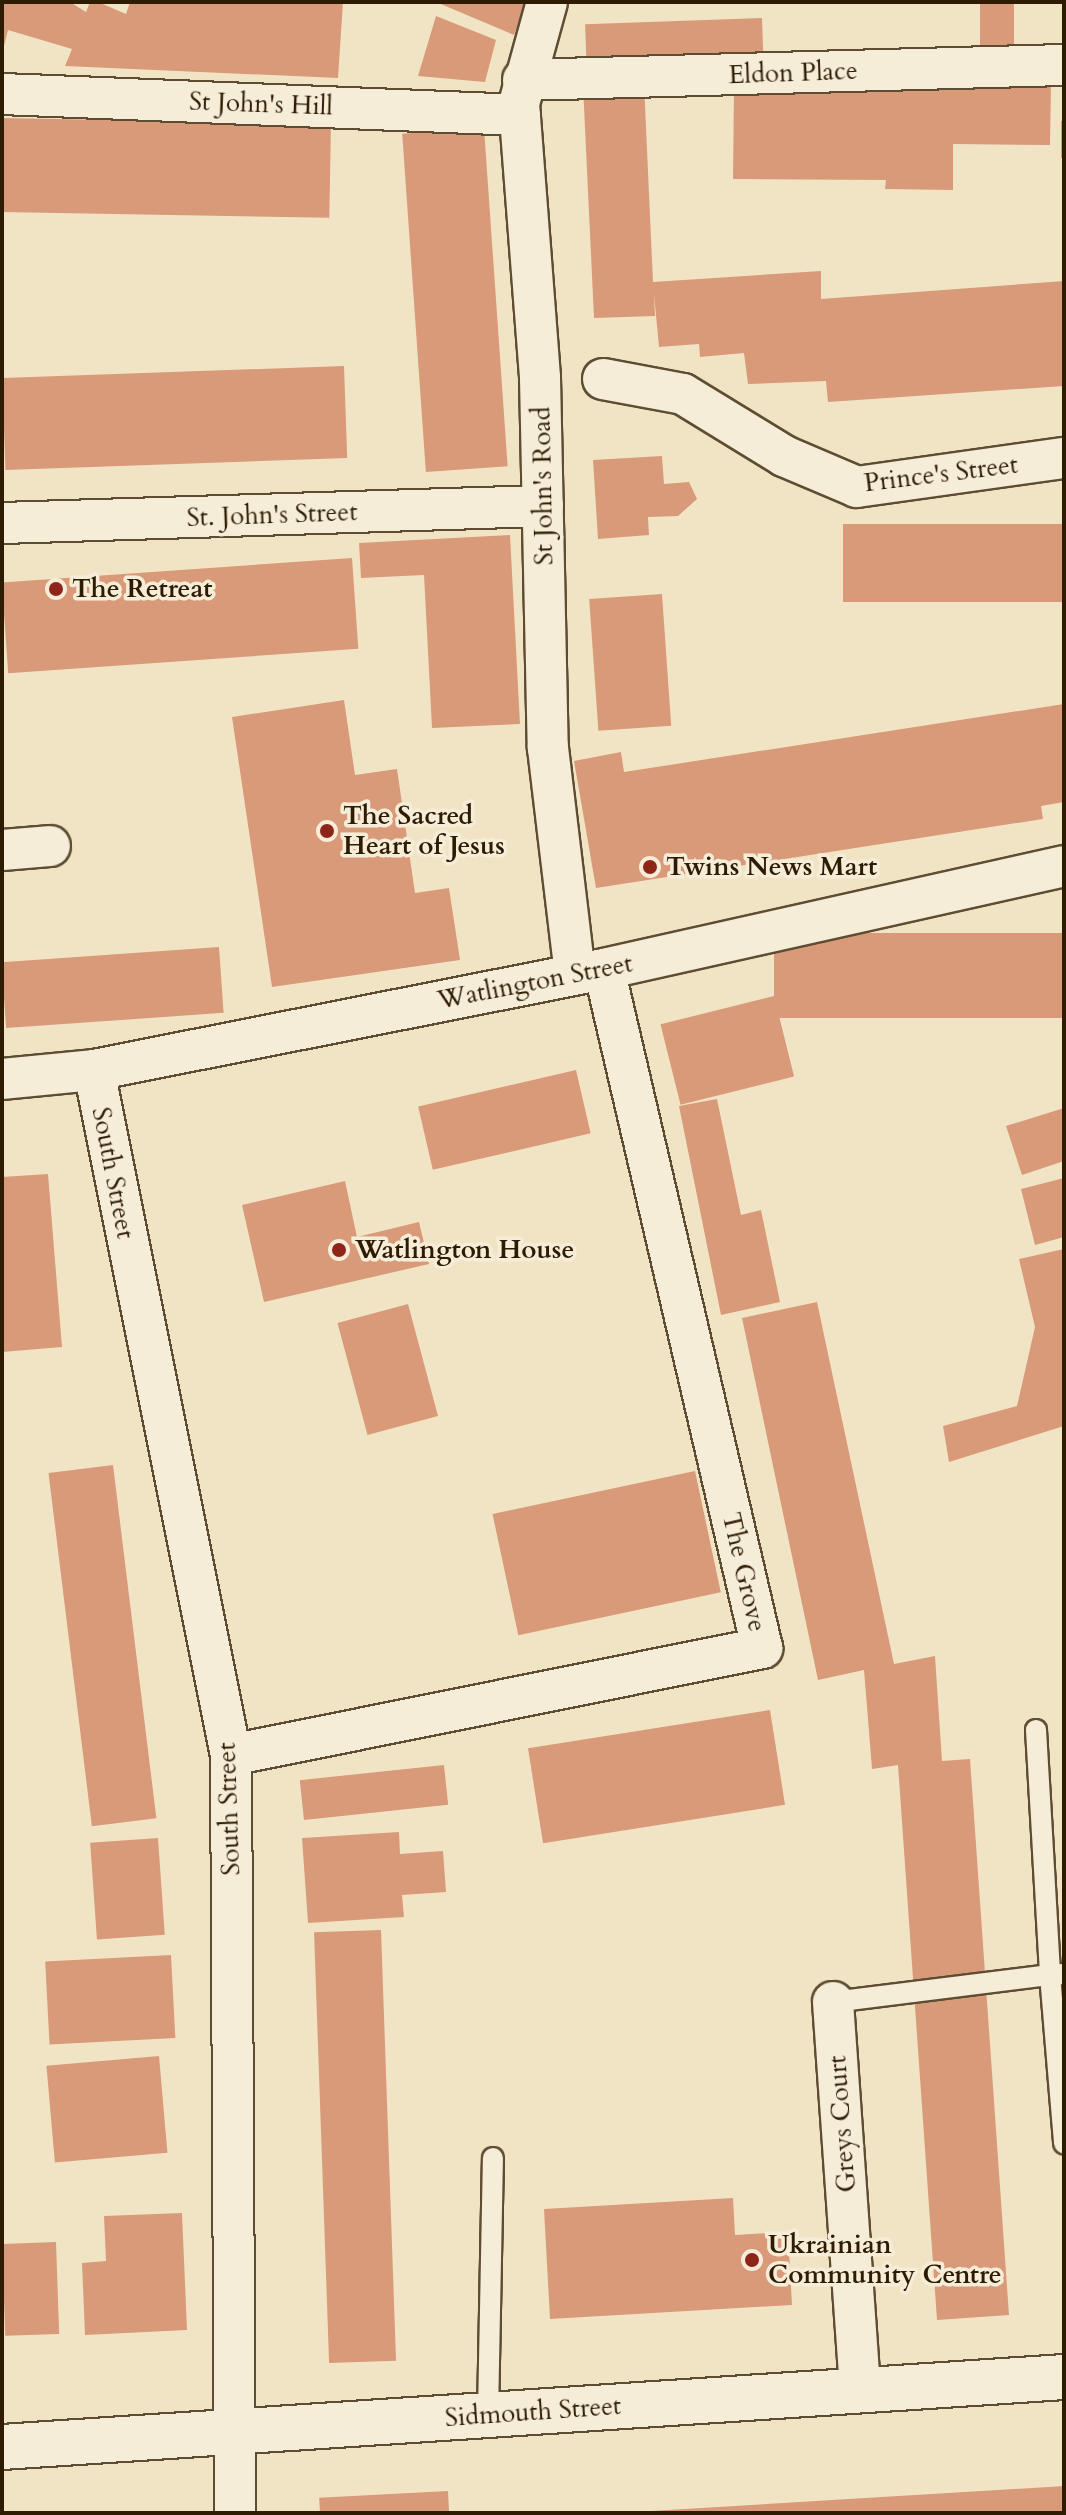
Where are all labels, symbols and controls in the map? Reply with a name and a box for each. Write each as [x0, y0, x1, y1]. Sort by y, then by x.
street label: Eldon Place [728, 55, 858, 91]
street label: St John's Hill [189, 86, 333, 122]
street label: St John's Road [526, 406, 560, 566]
street label: Prince's Street [862, 449, 1020, 499]
street label: St. John's Street [186, 496, 358, 534]
place label: The Retreat [72, 573, 212, 605]
marker: The Retreat [47, 580, 65, 598]
place label: The Sacred Heart of Jesus [343, 800, 505, 862]
marker: The Sacred Heart of Jesus [318, 822, 336, 840]
place label: Twins News Mart [666, 851, 877, 883]
marker: Twins News Mart [641, 858, 659, 876]
street label: Watlington Street [435, 948, 635, 1016]
street label: South Street [85, 1105, 141, 1241]
place label: Watlington House [355, 1234, 574, 1266]
marker: Watlington House [330, 1241, 348, 1259]
street label: The Grove [715, 1509, 773, 1635]
street label: South Street [211, 1742, 247, 1876]
street label: Greys Court [822, 2054, 862, 2194]
place label: Ukrainian Community Centre [768, 2229, 1002, 2290]
marker: Ukrainian Community Centre [743, 2251, 761, 2269]
street label: Sidmouth Street [444, 2390, 622, 2434]

